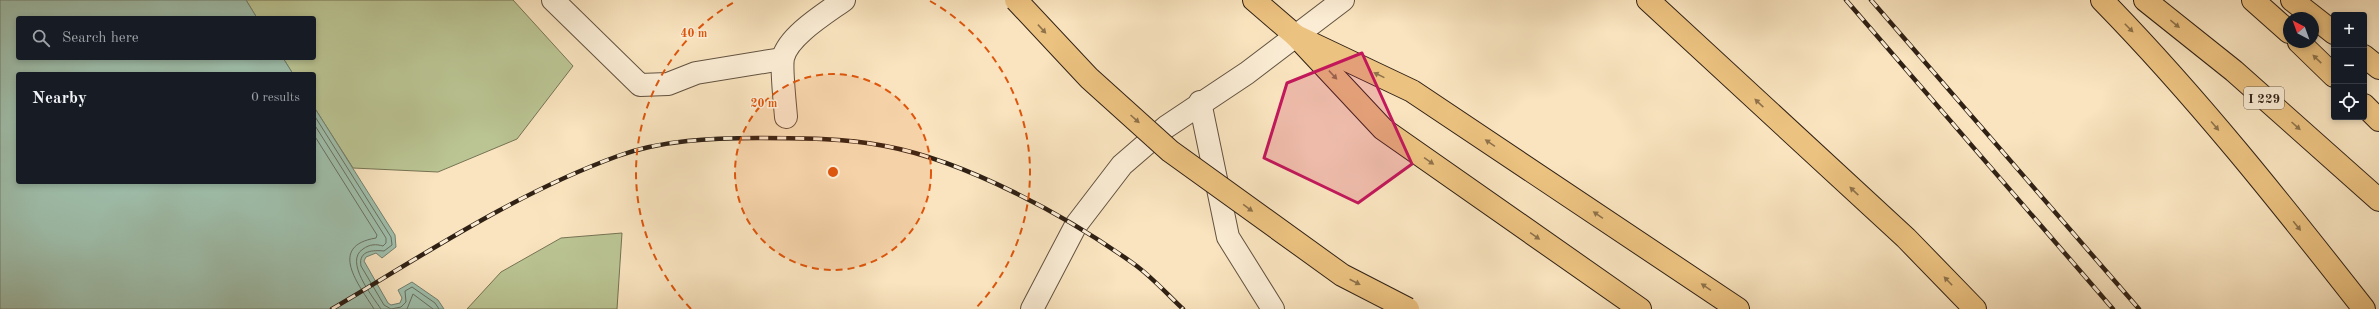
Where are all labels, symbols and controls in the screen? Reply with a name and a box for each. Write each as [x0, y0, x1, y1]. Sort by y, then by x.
north arrow [2283, 12, 2319, 48]
map controls [2331, 12, 2367, 120]
button: + [2331, 12, 2367, 48]
search box [16, 16, 316, 60]
one-way arrow [2170, 20, 2181, 29]
one-way arrow [2124, 23, 2134, 33]
one-way arrow [1037, 24, 1046, 34]
icon: search [30, 27, 52, 49]
text: 40 m [681, 28, 708, 40]
text: Search here [62, 31, 139, 46]
button: − [2331, 48, 2367, 84]
one-way arrow [2312, 54, 2322, 64]
one-way arrow [1328, 70, 1337, 80]
one-way arrow [1373, 72, 1384, 78]
button: locate [2331, 84, 2367, 120]
road number: I 229 [2244, 87, 2284, 109]
text: Nearby [32, 90, 87, 107]
text: 0 results [251, 91, 300, 104]
text: 20 m [751, 98, 778, 110]
one-way arrow [1754, 98, 1764, 107]
one-way arrow [1130, 115, 1140, 124]
one-way arrow [2210, 120, 2219, 131]
one-way arrow [2291, 122, 2301, 131]
one-way arrow [1484, 139, 1495, 147]
one-way arrow [1424, 157, 1434, 165]
centre of rings [826, 165, 840, 179]
one-way arrow [1849, 186, 1859, 195]
one-way arrow [1243, 204, 1254, 212]
one-way arrow [1593, 211, 1603, 219]
one-way arrow [2293, 221, 2301, 232]
one-way arrow [1530, 232, 1541, 240]
one-way arrow [1943, 276, 1952, 286]
one-way arrow [1349, 279, 1361, 285]
one-way arrow [1701, 283, 1711, 291]

